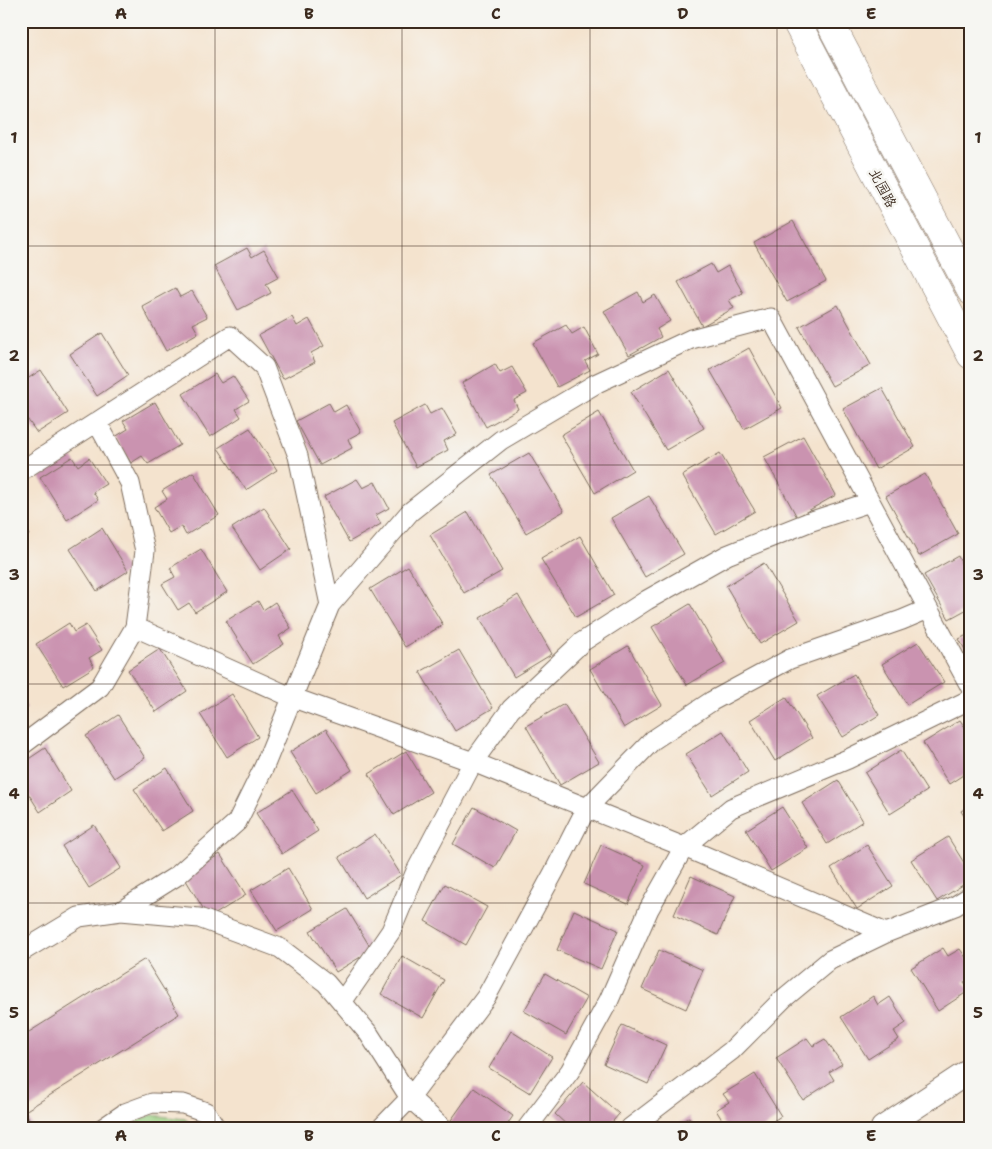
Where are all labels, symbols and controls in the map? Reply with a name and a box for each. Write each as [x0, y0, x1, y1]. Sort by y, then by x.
text: A [115, 3, 127, 24]
text: B [304, 3, 314, 24]
text: C [491, 3, 501, 24]
text: D [677, 3, 689, 24]
text: E [866, 3, 876, 24]
text: 1 [10, 127, 18, 148]
text: 1 [974, 127, 982, 148]
street label: 北园路 [865, 165, 901, 211]
text: 2 [8, 345, 20, 366]
text: 2 [972, 345, 984, 366]
text: 3 [8, 564, 20, 585]
text: 3 [972, 564, 984, 585]
text: 4 [8, 783, 20, 804]
text: 4 [972, 783, 984, 804]
text: 5 [9, 1002, 19, 1023]
text: 5 [973, 1002, 983, 1023]
text: A [115, 1125, 127, 1146]
text: B [304, 1125, 314, 1146]
text: C [491, 1125, 501, 1146]
text: D [677, 1125, 689, 1146]
text: E [866, 1125, 876, 1146]

